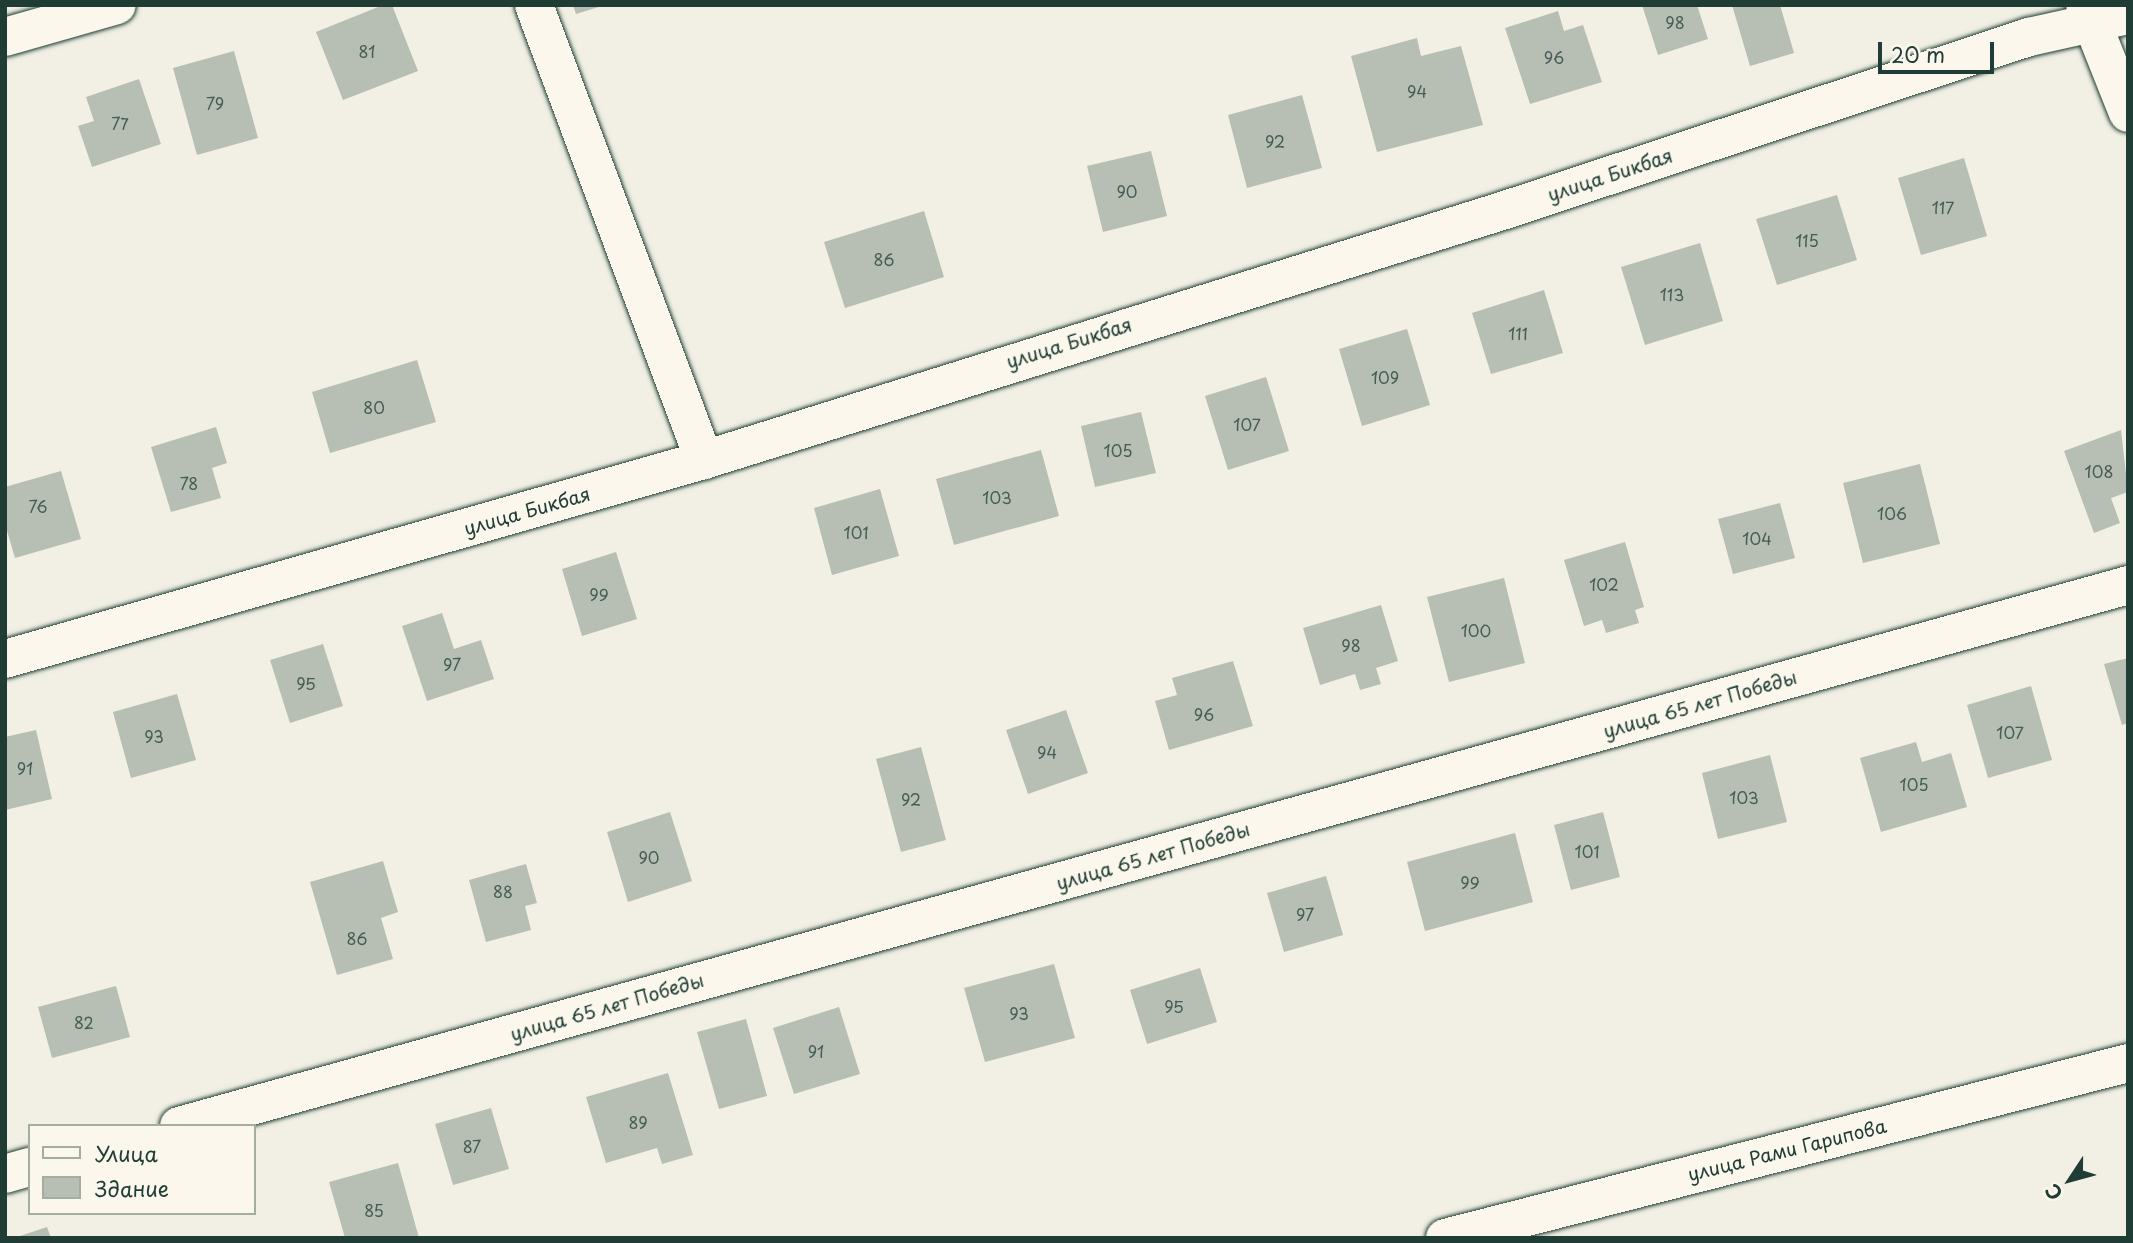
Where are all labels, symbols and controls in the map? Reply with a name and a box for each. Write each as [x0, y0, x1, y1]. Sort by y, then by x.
house number: 98 [1665, 12, 1685, 32]
scale bar [1881, 28, 1996, 72]
text: 20 m [1891, 38, 1945, 70]
house number: 81 [358, 41, 376, 61]
house number: 96 [1544, 47, 1564, 67]
house number: 94 [1407, 81, 1427, 101]
house number: 79 [206, 93, 224, 113]
house number: 77 [111, 113, 129, 133]
house number: 92 [1265, 131, 1285, 151]
street label: улица Бикбая [1545, 144, 1675, 206]
house number: 90 [1116, 181, 1138, 201]
house number: 117 [1932, 197, 1954, 217]
house number: 115 [1795, 230, 1819, 250]
house number: 86 [874, 249, 894, 269]
house number: 113 [1660, 284, 1684, 304]
street label: улица Бикбая [1003, 313, 1135, 373]
house number: 111 [1508, 323, 1528, 343]
house number: 109 [1371, 367, 1399, 387]
house number: 80 [363, 397, 385, 417]
house number: 107 [1233, 414, 1261, 434]
house number: 105 [1103, 440, 1133, 460]
house number: 108 [2085, 461, 2113, 481]
house number: 78 [180, 473, 198, 493]
street label: улица Бикбая [461, 482, 593, 540]
house number: 103 [982, 487, 1012, 507]
house number: 76 [28, 496, 48, 516]
house number: 106 [1877, 503, 1907, 523]
house number: 101 [844, 522, 868, 542]
house number: 104 [1742, 528, 1772, 548]
house number: 102 [1589, 574, 1619, 594]
house number: 99 [589, 584, 609, 604]
house number: 100 [1461, 620, 1491, 640]
house number: 98 [1341, 635, 1361, 655]
house number: 97 [443, 654, 461, 674]
street label: улица 65 лет Победы [1600, 665, 1800, 743]
house number: 95 [296, 673, 316, 693]
house number: 96 [1194, 704, 1214, 724]
house number: 107 [1996, 722, 2024, 742]
house number: 93 [144, 726, 164, 746]
house number: 94 [1037, 742, 1057, 762]
house number: 91 [17, 758, 33, 778]
house number: 105 [1899, 774, 1929, 794]
house number: 103 [1729, 787, 1759, 807]
house number: 92 [901, 789, 921, 809]
street label: улица 65 лет Победы [1053, 817, 1253, 895]
house number: 101 [1575, 841, 1599, 861]
house number: 90 [638, 847, 660, 867]
house number: 99 [1460, 872, 1480, 892]
house number: 88 [493, 881, 513, 901]
house number: 97 [1296, 904, 1314, 924]
house number: 86 [347, 928, 367, 948]
street label: улица 65 лет Победы [507, 968, 707, 1046]
house number: 95 [1164, 996, 1184, 1016]
house number: 93 [1009, 1003, 1029, 1023]
house number: 82 [74, 1012, 94, 1032]
house number: 91 [808, 1041, 824, 1061]
house number: 89 [628, 1112, 648, 1132]
street label: улица Рами Гарипова [1685, 1114, 1889, 1186]
legend [28, 1124, 256, 1215]
house number: 87 [463, 1136, 481, 1156]
text: Улица [95, 1137, 158, 1169]
north arrow [2035, 1145, 2105, 1215]
text: Здание [95, 1172, 169, 1204]
text: С [2037, 1178, 2069, 1206]
house number: 85 [364, 1200, 384, 1220]

